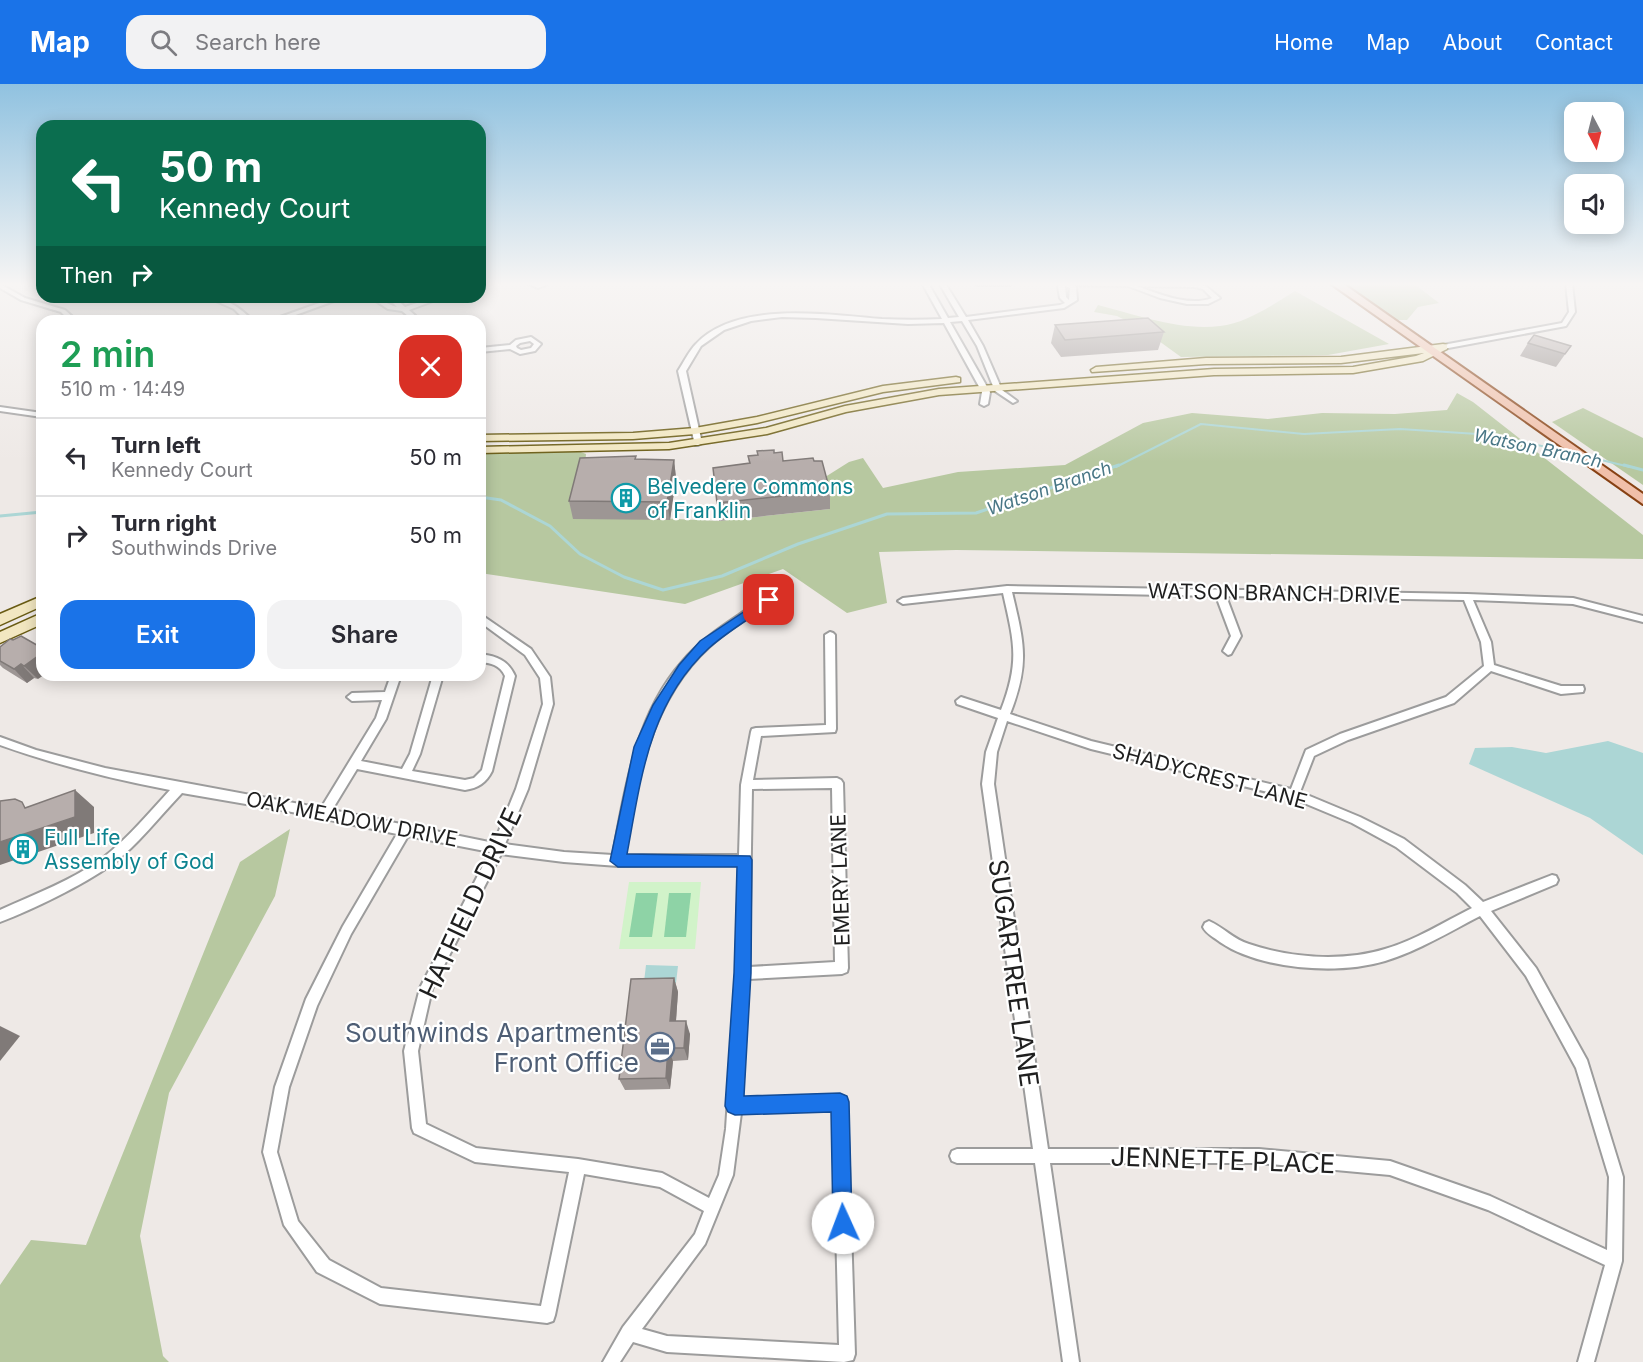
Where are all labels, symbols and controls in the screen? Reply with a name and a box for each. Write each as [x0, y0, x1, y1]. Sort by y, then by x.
search box [126, 15, 546, 69]
text: Map [30, 25, 90, 59]
icon: search [147, 26, 180, 59]
text: Search here [195, 29, 321, 55]
text: Home [1274, 30, 1333, 55]
text: Map [1366, 30, 1410, 55]
text: About [1443, 30, 1502, 55]
text: Contact [1535, 30, 1613, 55]
north arrow [1564, 102, 1624, 162]
map controls [1564, 102, 1624, 234]
text: 50 m [159, 141, 262, 192]
icon: left [60, 144, 138, 222]
button: sound [1564, 174, 1624, 234]
text: Kennedy Court [159, 192, 350, 225]
icon: right [125, 258, 158, 291]
text: Then [60, 262, 113, 288]
text: 2 min [60, 332, 155, 376]
button: close [399, 335, 462, 398]
text: 510 m · 14:49 [60, 377, 185, 401]
water label: Watson Branch [1472, 424, 1604, 472]
text: Turn left [111, 432, 201, 458]
icon: left [60, 441, 93, 474]
text: 50 m [409, 444, 462, 470]
water label: Watson Branch [984, 457, 1114, 519]
text: Kennedy Court [111, 458, 253, 482]
place label: Belvedere Commons of Franklin [647, 474, 853, 523]
building icon: Belvedere Commons of Franklin [610, 482, 642, 514]
text: Turn right [111, 510, 217, 536]
icon: right [60, 519, 93, 552]
text: 50 m [409, 522, 462, 548]
text: Southwinds Drive [111, 536, 277, 560]
pin [743, 574, 794, 625]
street label: WATSON BRANCH DRIVE [1147, 578, 1401, 608]
icon: arrive [752, 583, 785, 616]
button: Exit [60, 600, 255, 669]
button: Share [267, 600, 462, 669]
street label: SHADYCREST LANE [1110, 738, 1310, 814]
street label: OAK MEADOW DRIVE [244, 786, 460, 852]
street label: HATFIELD DRIVE [412, 803, 528, 1003]
street label: EMERY LANE [825, 814, 855, 946]
place label: Full Life Assembly of God [44, 825, 214, 874]
building icon: Full Life Assembly of God [7, 833, 39, 865]
street label: SUGARTREE LANE [983, 857, 1045, 1089]
place label: Southwinds Apartments Front Office [345, 1017, 639, 1078]
office icon: Southwinds Apartments Front Office [644, 1031, 676, 1063]
street label: JENNETTE PLACE [1110, 1141, 1336, 1179]
position arrow [811, 1191, 875, 1255]

